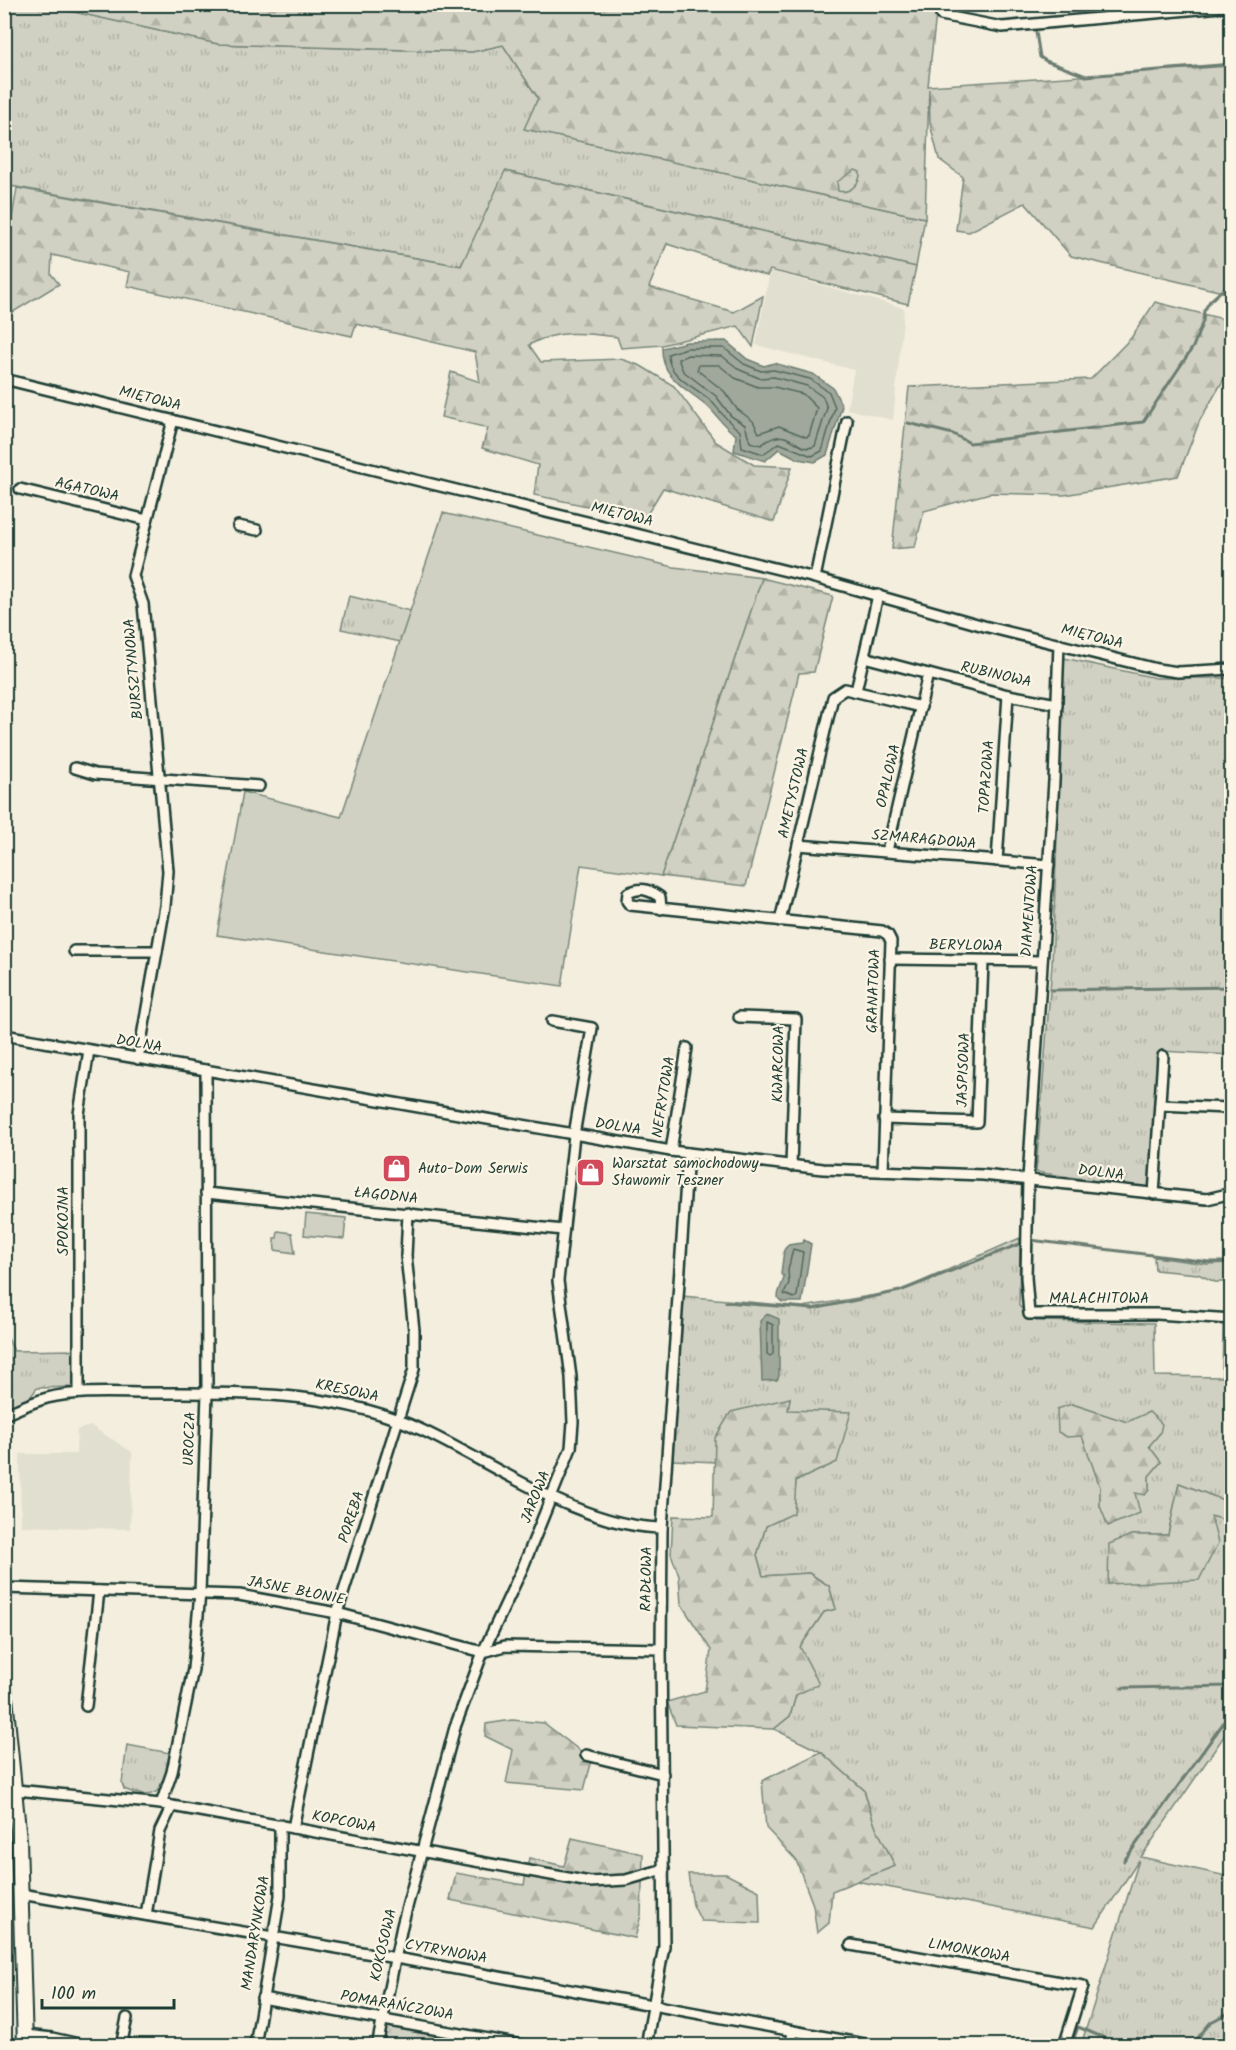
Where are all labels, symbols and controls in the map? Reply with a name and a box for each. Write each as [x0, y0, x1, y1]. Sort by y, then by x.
street label: MIĘTOWA [116, 380, 184, 418]
street label: AGATOWA [52, 471, 122, 509]
street label: MIĘTOWA [588, 496, 656, 534]
street label: BURSZTYNOWA [118, 617, 150, 721]
street label: MIĘTOWA [1058, 618, 1126, 656]
street label: RUBINOWA [958, 655, 1034, 695]
street label: TOPAZOWA [972, 739, 1002, 815]
street label: OPALOWA [870, 742, 908, 810]
street label: AMETYSTOWA [772, 745, 816, 841]
street label: SZMARAGDOWA [871, 823, 977, 857]
street label: DIAMENTOWA [1015, 864, 1045, 958]
street label: BERYLOWA [929, 933, 1003, 959]
street label: GRANATOWA [861, 948, 887, 1034]
street label: KWARCOWA [766, 1025, 792, 1103]
street label: DOLNA [114, 1028, 164, 1060]
street label: JASPISOWA [951, 1032, 977, 1108]
street label: NEFRYTOWA [646, 1055, 682, 1139]
street label: DOLNA [593, 1112, 643, 1142]
place label: Warsztat samochodowy Sławomir Teszner [612, 1152, 759, 1193]
shop icon: Auto-Dom Serwis [381, 1153, 413, 1185]
place label: Auto-Dom Serwis [418, 1157, 529, 1181]
shop icon: Warsztat samochodowy Sławomir Teszner [575, 1157, 607, 1189]
street label: DOLNA [1077, 1158, 1125, 1188]
street label: ŁAGODNA [353, 1181, 419, 1211]
street label: SPOKOJNA [52, 1186, 76, 1256]
street label: MALACHITOWA [1049, 1287, 1149, 1311]
street label: KRESOWA [313, 1373, 381, 1409]
street label: UROCZA [177, 1411, 203, 1467]
street label: JAROWA [515, 1467, 557, 1527]
street label: PORĘBA [332, 1488, 372, 1546]
street label: RADŁOWA [634, 1546, 660, 1612]
street label: JASNE BŁONIE [245, 1570, 348, 1612]
street label: KOPCOWA [310, 1804, 378, 1840]
street label: MANDARYNKOWA [235, 1874, 277, 1992]
street label: KOKOSOWA [364, 1906, 404, 1984]
street label: LIMONKOWA [926, 1932, 1012, 1970]
street label: CYTRYNOWA [403, 1933, 489, 1971]
scale bar [42, 1972, 174, 2010]
text: 100 m [51, 1980, 96, 2009]
street label: POMARAŃCZOWA [338, 1984, 456, 2028]

